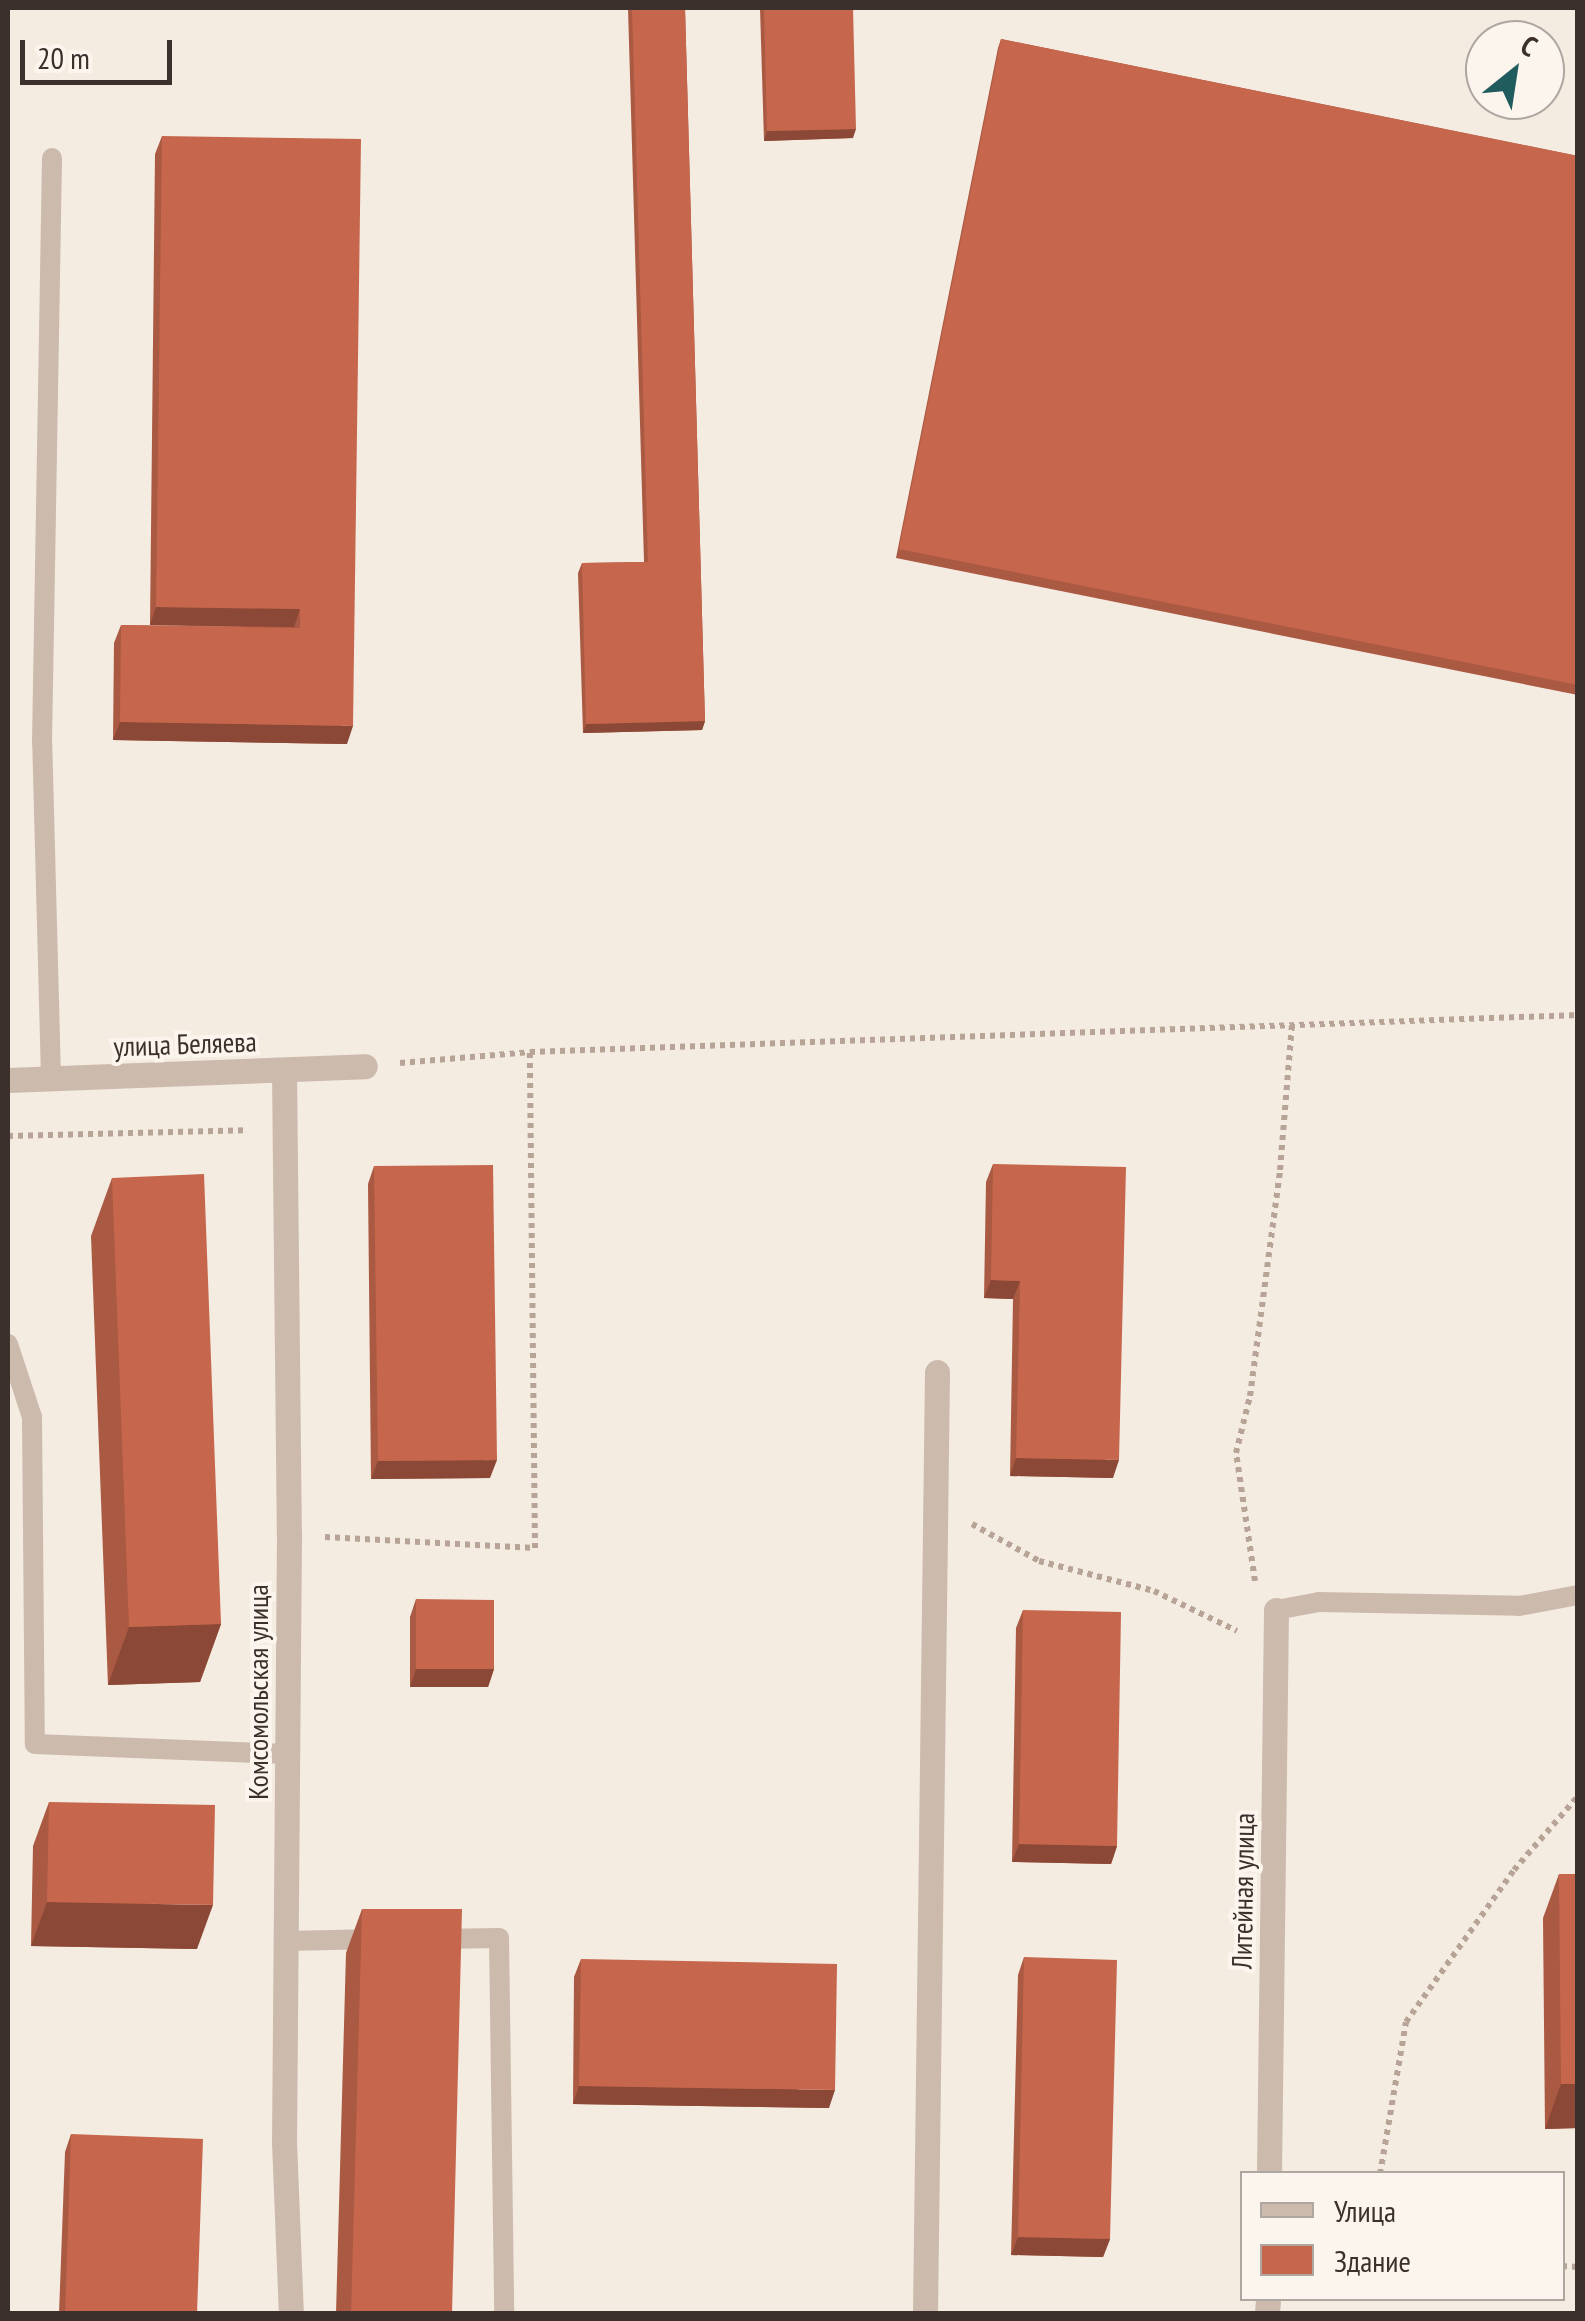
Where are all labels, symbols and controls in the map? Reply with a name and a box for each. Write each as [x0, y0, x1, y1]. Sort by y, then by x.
scale bar [25, 20, 178, 82]
north arrow [1465, 20, 1565, 120]
text: С [1514, 26, 1544, 65]
text: 20 m [37, 38, 90, 77]
street label: улица Беляева [113, 1025, 257, 1063]
street label: Комсомольская улица [241, 1584, 275, 1800]
street label: Литейная улица [1225, 1813, 1261, 1969]
legend [1240, 2171, 1565, 2301]
text: Улица [1334, 2191, 1396, 2230]
text: Здание [1334, 2241, 1411, 2280]

